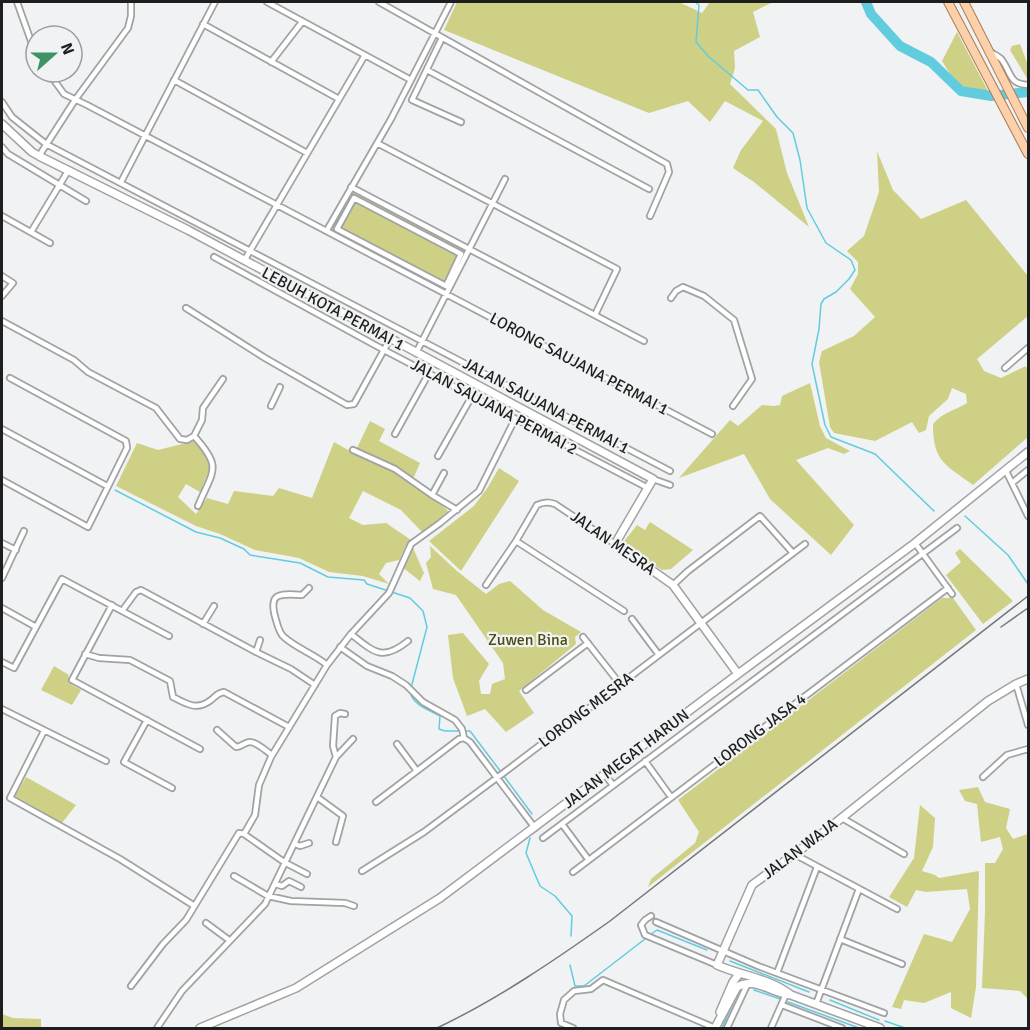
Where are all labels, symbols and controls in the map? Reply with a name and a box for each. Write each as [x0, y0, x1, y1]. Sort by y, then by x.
north arrow [24, 24, 84, 84]
text: N [56, 40, 78, 58]
street label: LEBUH KOTA PERMAI 1 [258, 263, 408, 355]
street label: LORONG SAUJANA PERMAI 1 [486, 308, 672, 420]
street label: JALAN SAUJANA PERMAI 1 [459, 354, 633, 458]
street label: JALAN SAUJANA PERMAI 2 [407, 355, 581, 459]
street label: JALAN MESRA [567, 506, 660, 580]
park label: Zuwen Bina [488, 630, 568, 650]
street label: LORONG MESRA [535, 668, 637, 752]
street label: LORONG JASA 4 [710, 689, 810, 771]
street label: JALAN MEGAT HARUN [559, 705, 693, 813]
street label: JALAN WAJA [758, 814, 842, 884]

